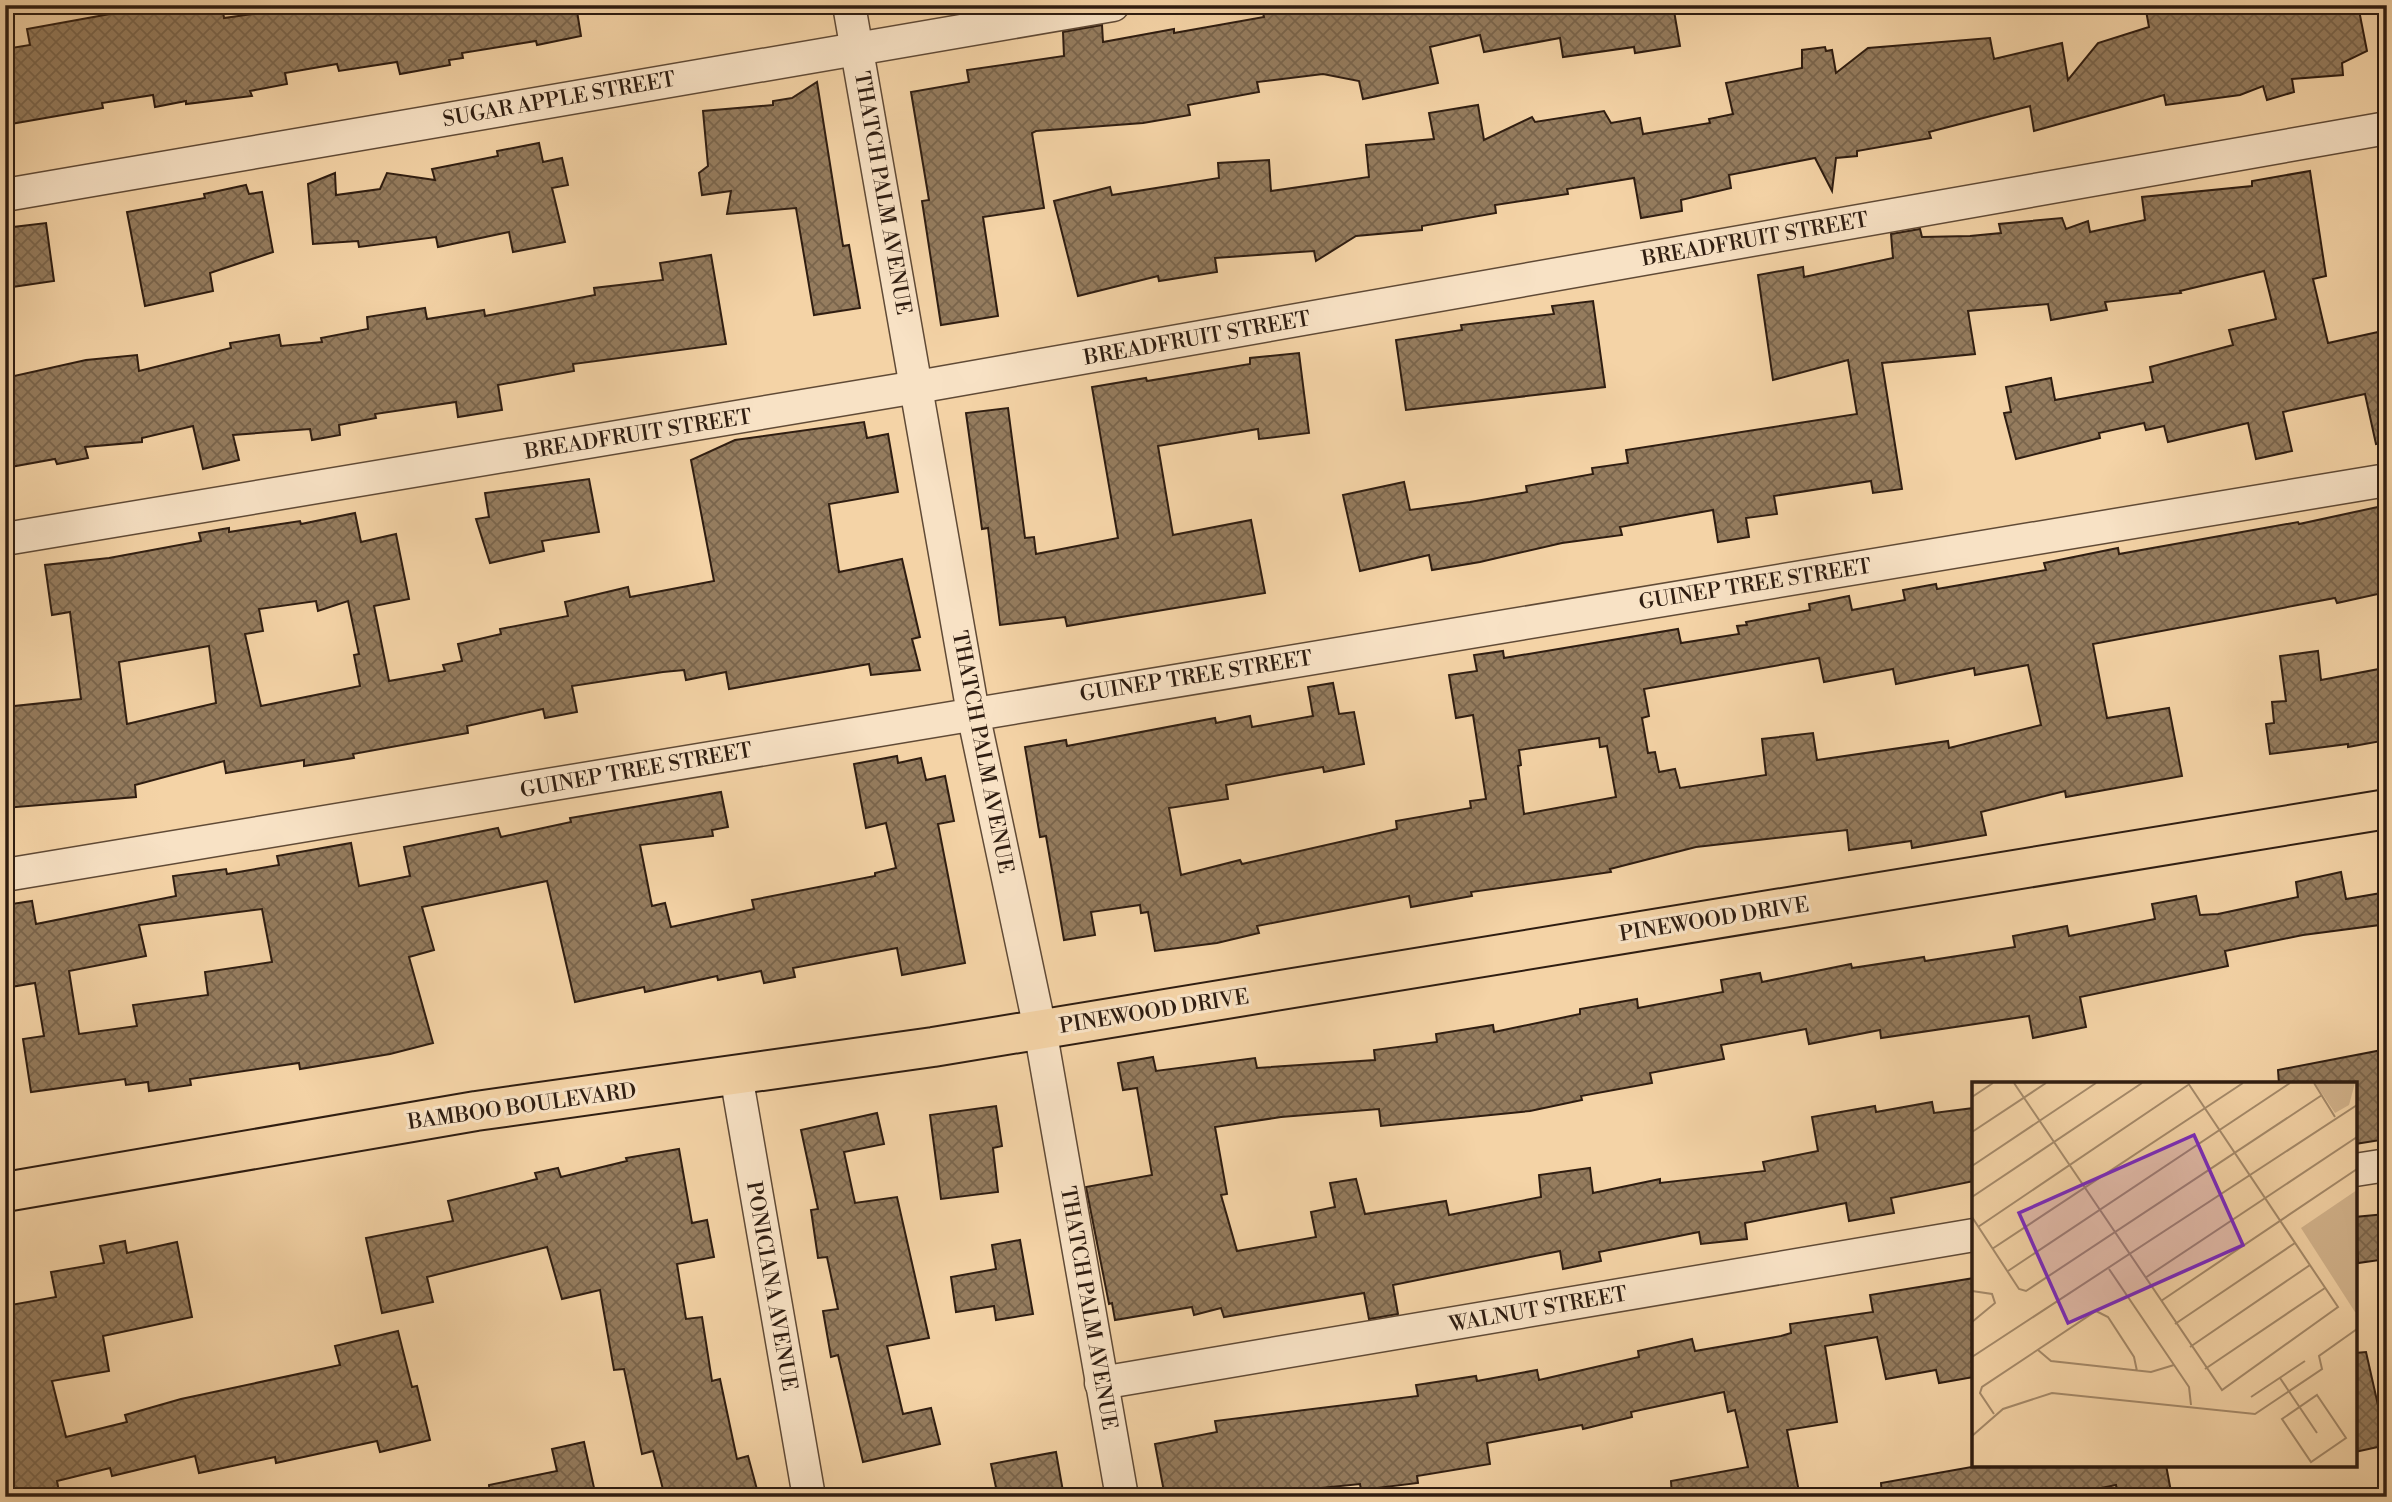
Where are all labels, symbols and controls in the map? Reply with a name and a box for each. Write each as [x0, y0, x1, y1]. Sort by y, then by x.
street label: SUGAR APPLE STREET [441, 67, 678, 133]
street label: THATCH PALM AVENUE [848, 69, 916, 317]
street label: BREADFRUIT STREET [1639, 207, 1871, 273]
street label: BREADFRUIT STREET [1081, 306, 1313, 372]
street label: BREADFRUIT STREET [522, 404, 754, 466]
street label: GUINEP TREE STREET [1637, 554, 1873, 616]
street label: THATCH PALM AVENUE [946, 629, 1018, 876]
street label: GUINEP TREE STREET [1078, 646, 1314, 708]
street label: GUINEP TREE STREET [518, 738, 754, 804]
street label: PINEWOOD DRIVE [1617, 892, 1811, 948]
street label: PINEWOOD DRIVE [1057, 984, 1251, 1040]
street label: BAMBOO BOULEVARD [405, 1078, 638, 1136]
inset map [1972, 1082, 2357, 1467]
street label: PONICIANA AVENUE [740, 1179, 802, 1393]
street label: THATCH PALM AVENUE [1054, 1184, 1122, 1432]
street label: WALNUT STREET [1446, 1281, 1629, 1339]

